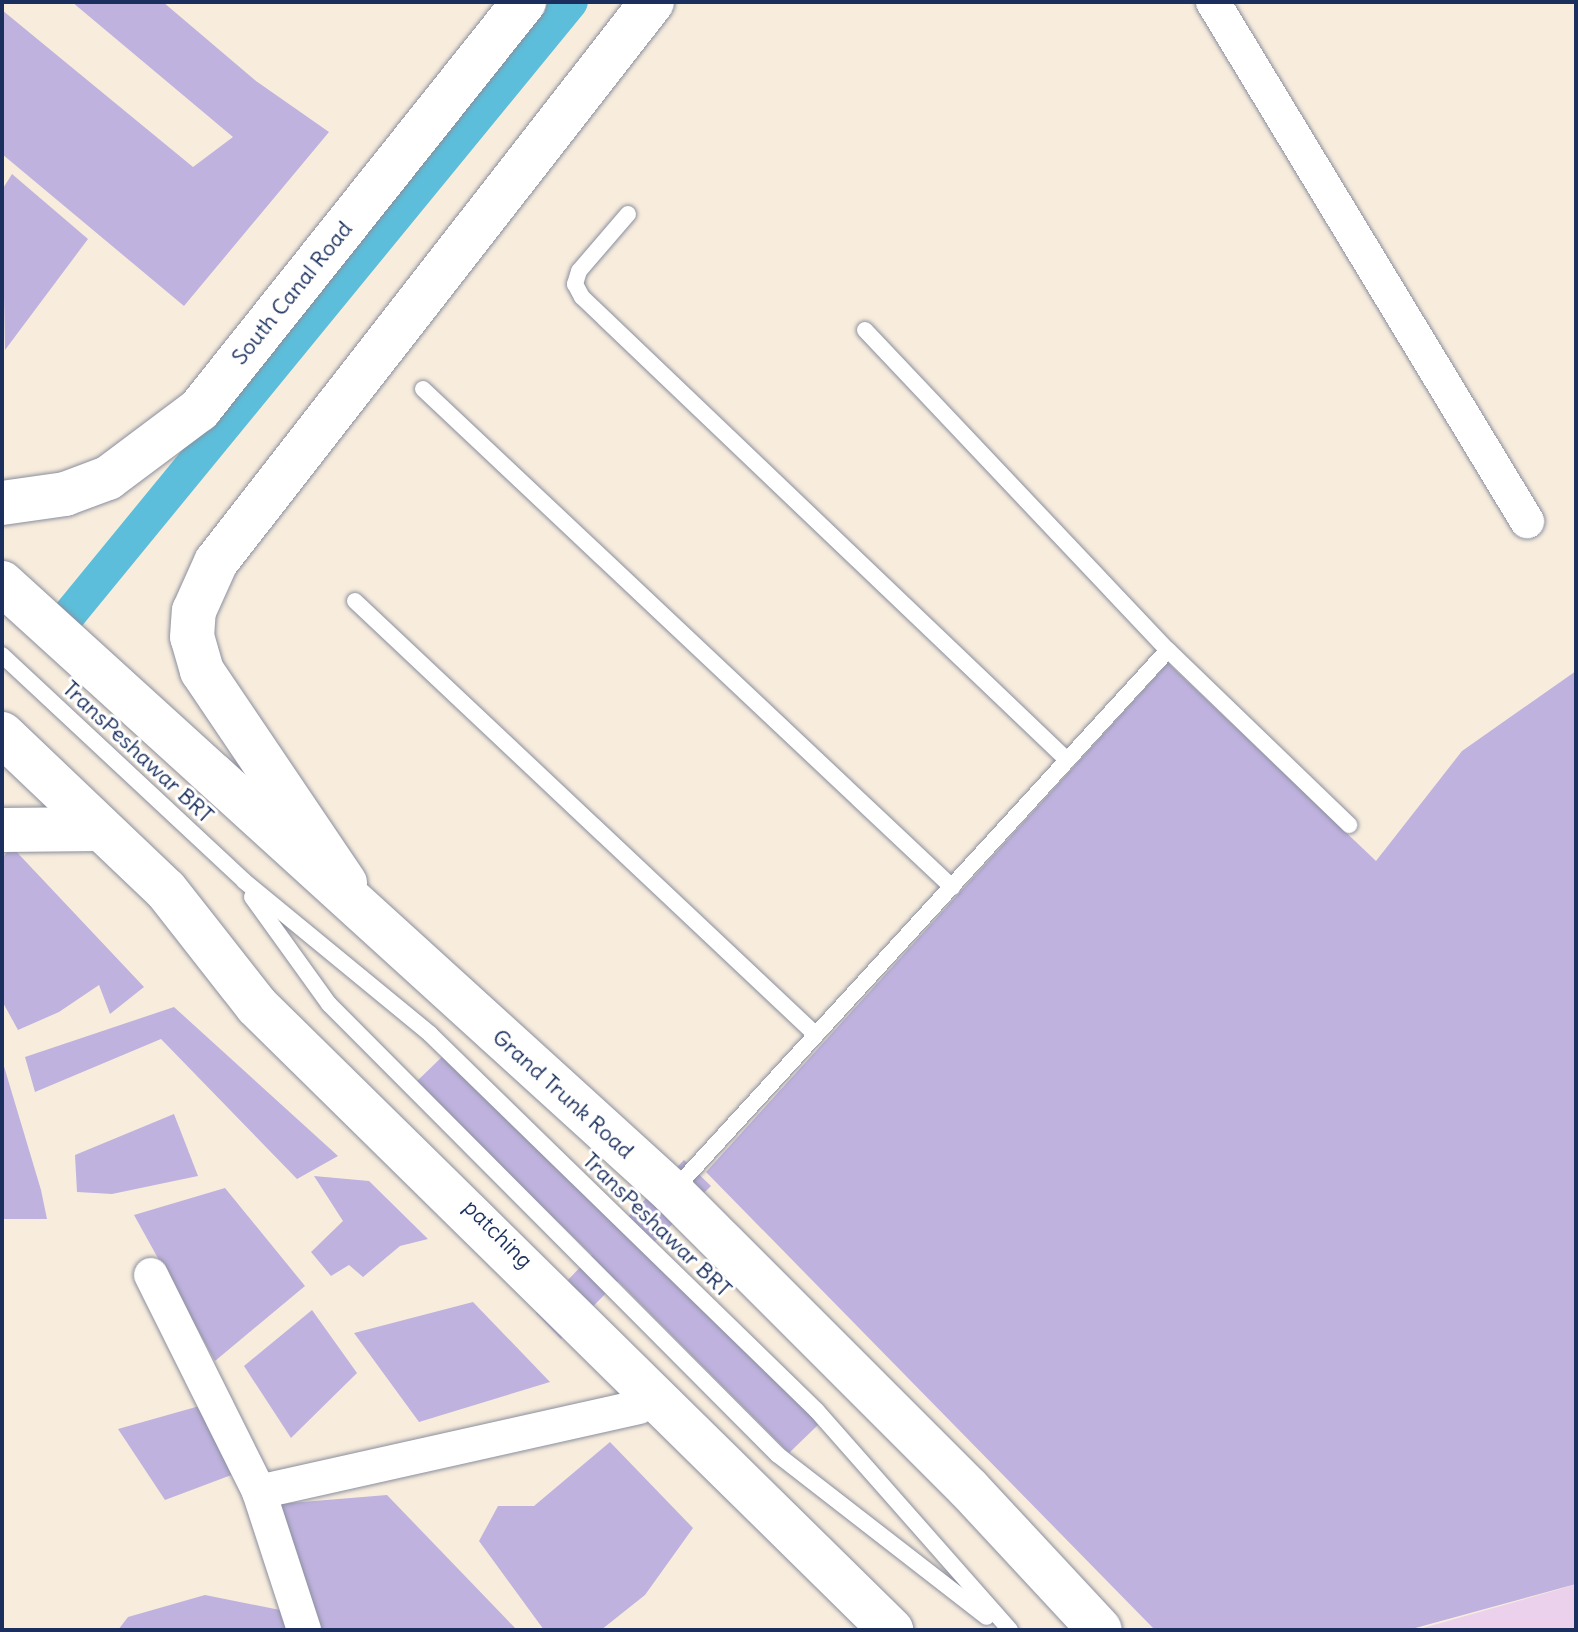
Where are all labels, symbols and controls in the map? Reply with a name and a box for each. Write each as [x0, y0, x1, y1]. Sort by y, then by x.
street label: South Canal Road [226, 216, 358, 370]
street label: TransPeshawar BRT [57, 675, 219, 829]
street label: Grand Trunk Road [487, 1024, 639, 1164]
street label: TransPeshawar BRT [577, 1147, 737, 1303]
street label: patching [458, 1194, 538, 1274]

